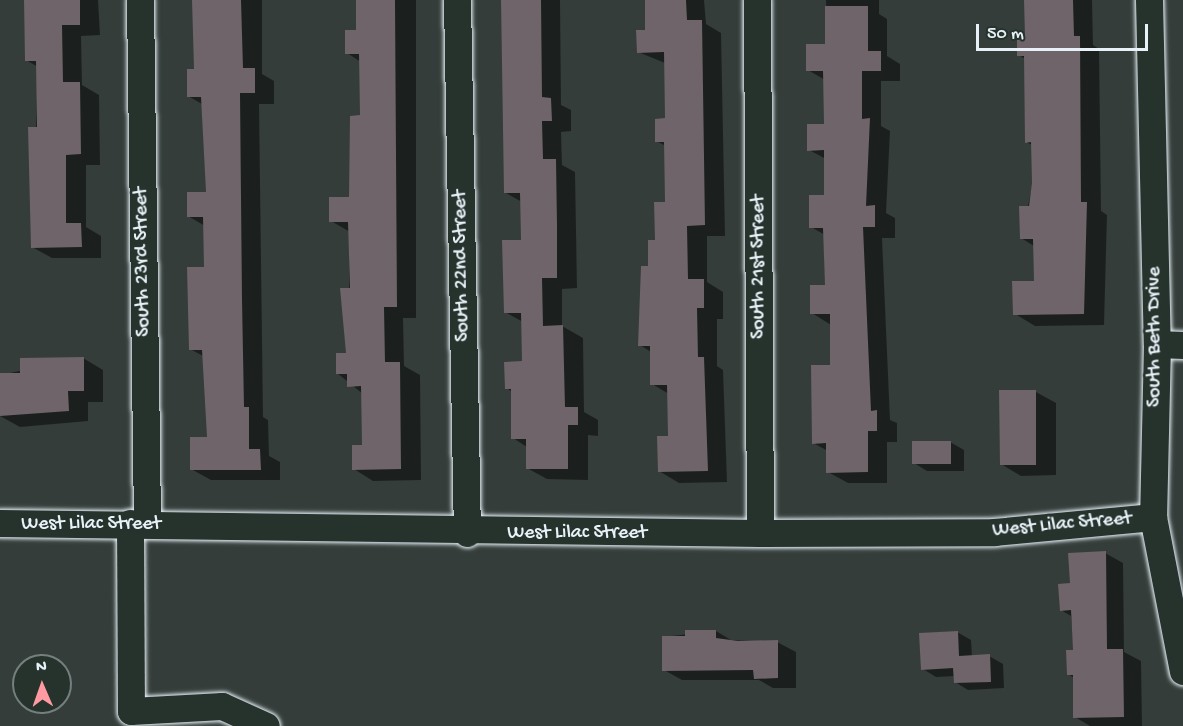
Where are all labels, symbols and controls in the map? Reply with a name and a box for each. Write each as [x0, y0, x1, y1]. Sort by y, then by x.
scale bar [979, 12, 1152, 50]
text: 50 m [987, 24, 1024, 45]
street label: South 23rd Street [130, 187, 156, 337]
street label: South 22nd Street [449, 190, 475, 342]
street label: South 21st Street [747, 195, 771, 339]
street label: South Beth Drive [1143, 267, 1167, 407]
street label: West Lilac Street [991, 507, 1133, 543]
street label: West Lilac Street [21, 512, 161, 536]
street label: West Lilac Street [507, 521, 647, 545]
north arrow [12, 654, 72, 714]
text: N [36, 658, 47, 677]

